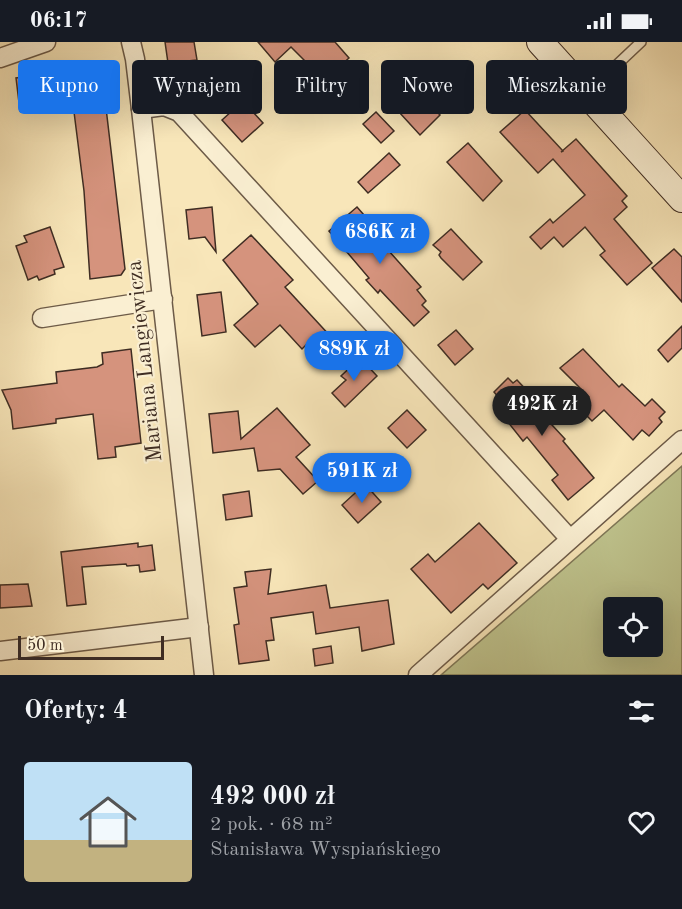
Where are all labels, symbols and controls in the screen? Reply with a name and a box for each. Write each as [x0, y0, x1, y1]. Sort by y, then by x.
text: 06:17 [30, 10, 87, 32]
chip: Kupno [18, 60, 120, 114]
chip: Wynajem [132, 60, 262, 114]
chip: Filtry [274, 60, 369, 114]
chip: Nowe [381, 60, 474, 114]
chip: Mieszkanie [486, 60, 627, 114]
pin: 686K zł [325, 214, 435, 265]
text: 686K zł [344, 223, 416, 243]
street label: Mariana Langiewicza [123, 259, 167, 463]
pin: 889K zł [299, 331, 409, 382]
text: 889K zł [318, 340, 390, 360]
pin: 492K zł [487, 386, 597, 437]
text: 492K zł [506, 395, 578, 415]
pin: 591K zł [307, 453, 417, 504]
text: 591K zł [326, 462, 398, 482]
map controls [603, 597, 663, 657]
button: locate [603, 597, 663, 657]
scale bar [18, 633, 164, 660]
text: 50 m [27, 638, 63, 654]
icon: filters [625, 695, 658, 728]
text: Oferty: 4 [24, 698, 128, 724]
text: 492 000 zł [210, 784, 335, 810]
icon: home [72, 786, 144, 858]
icon: heart [625, 806, 658, 839]
text: 2 pok. · 68 m² [210, 815, 333, 835]
text: Stanisława Wyspiańskiego [210, 840, 441, 860]

